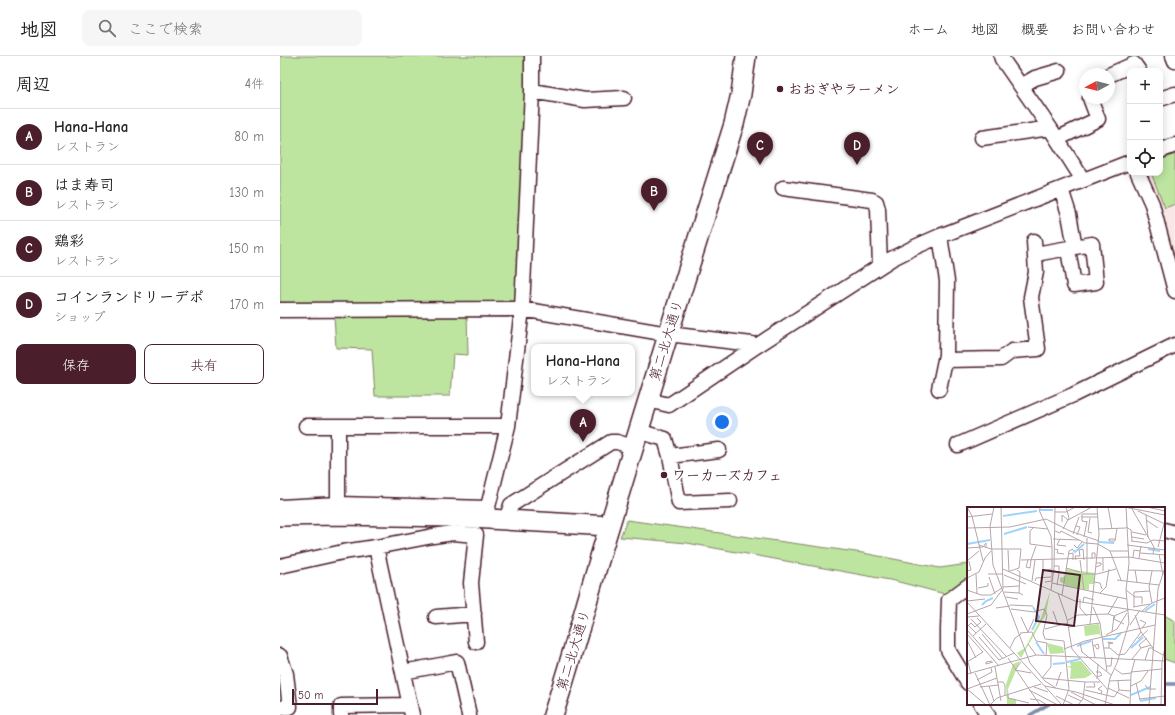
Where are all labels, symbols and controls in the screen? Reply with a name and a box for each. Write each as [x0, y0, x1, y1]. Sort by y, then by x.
search box [82, 10, 362, 46]
icon: search [96, 17, 118, 39]
text: 地図 [20, 19, 58, 41]
text: ここで検索 [128, 20, 203, 38]
text: ホーム [908, 21, 949, 38]
text: 地図 [971, 21, 999, 38]
text: 概要 [1021, 21, 1049, 38]
text: お問い合わせ [1071, 21, 1155, 38]
north arrow [1079, 68, 1115, 104]
map controls [1127, 68, 1163, 176]
button: + [1127, 68, 1163, 104]
text: 周辺 [16, 75, 50, 94]
text: 4件 [245, 76, 264, 91]
place label: おおぎやラーメン [788, 81, 900, 98]
marker: おおぎやラーメン [775, 84, 785, 94]
button: − [1127, 104, 1163, 140]
text: Hana-Hana [54, 118, 128, 136]
text: A [25, 129, 33, 144]
text: 80 m [234, 129, 264, 144]
pin: C [747, 132, 773, 165]
pin: D [844, 132, 870, 165]
text: レストラン [54, 139, 120, 154]
button: locate [1127, 140, 1163, 176]
text: はま寿司 [54, 176, 114, 194]
pin: B [641, 178, 667, 211]
text: B [25, 185, 33, 200]
text: 130 m [229, 185, 264, 200]
text: レストラン [54, 197, 120, 212]
text: 鶏彩 [54, 232, 84, 250]
text: C [25, 241, 33, 256]
text: 150 m [229, 241, 264, 256]
text: レストラン [54, 253, 120, 268]
text: コインランドリーデポ [54, 288, 204, 306]
text: D [25, 297, 33, 312]
text: 170 m [230, 297, 264, 312]
street label: 第二北大通り [646, 297, 687, 383]
text: ショップ [54, 309, 105, 324]
button: 保存 [16, 344, 136, 384]
button: 共有 [144, 344, 264, 384]
popup [531, 344, 635, 396]
text: Hana-Hana [546, 352, 620, 370]
text: レストラン [546, 373, 612, 388]
pin: A [570, 409, 596, 442]
your location [712, 412, 732, 432]
place label: ワーカーズカフェ [672, 467, 782, 484]
marker: ワーカーズカフェ [659, 470, 669, 480]
inset map [967, 507, 1165, 705]
street label: 第二北大通り [553, 607, 594, 693]
scale bar [292, 687, 378, 706]
text: 50 m [298, 689, 323, 702]

